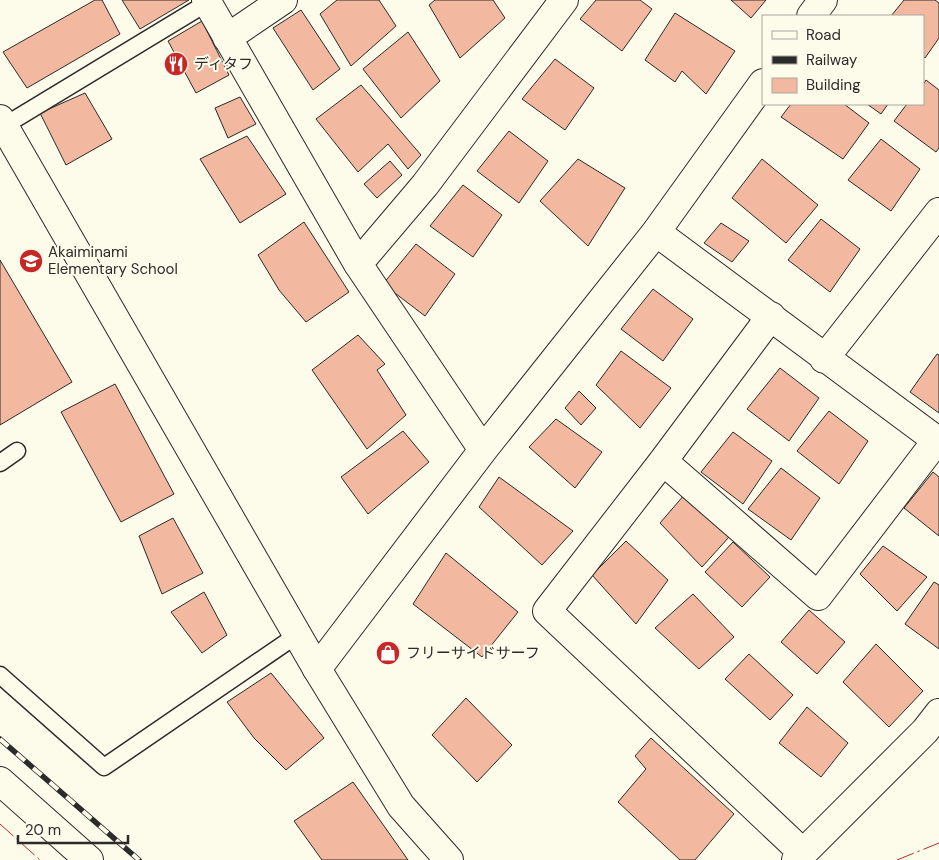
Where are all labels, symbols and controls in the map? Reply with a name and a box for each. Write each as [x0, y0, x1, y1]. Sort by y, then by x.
legend [762, 15, 924, 105]
text: Road [806, 25, 841, 45]
text: Railway [806, 50, 858, 70]
restaurant icon: ディタフ [163, 51, 189, 77]
place label: ディタフ [194, 54, 253, 74]
text: Building [806, 75, 861, 95]
place label: Akaiminami Elementary School [48, 242, 178, 279]
school or university icon: Akaiminami Elementary School [18, 248, 44, 274]
shop icon: フリーサイドサーフ [375, 640, 401, 666]
place label: フリーサイドサーフ [406, 643, 540, 663]
scale bar [18, 812, 128, 844]
text: 20 m [25, 820, 61, 840]

